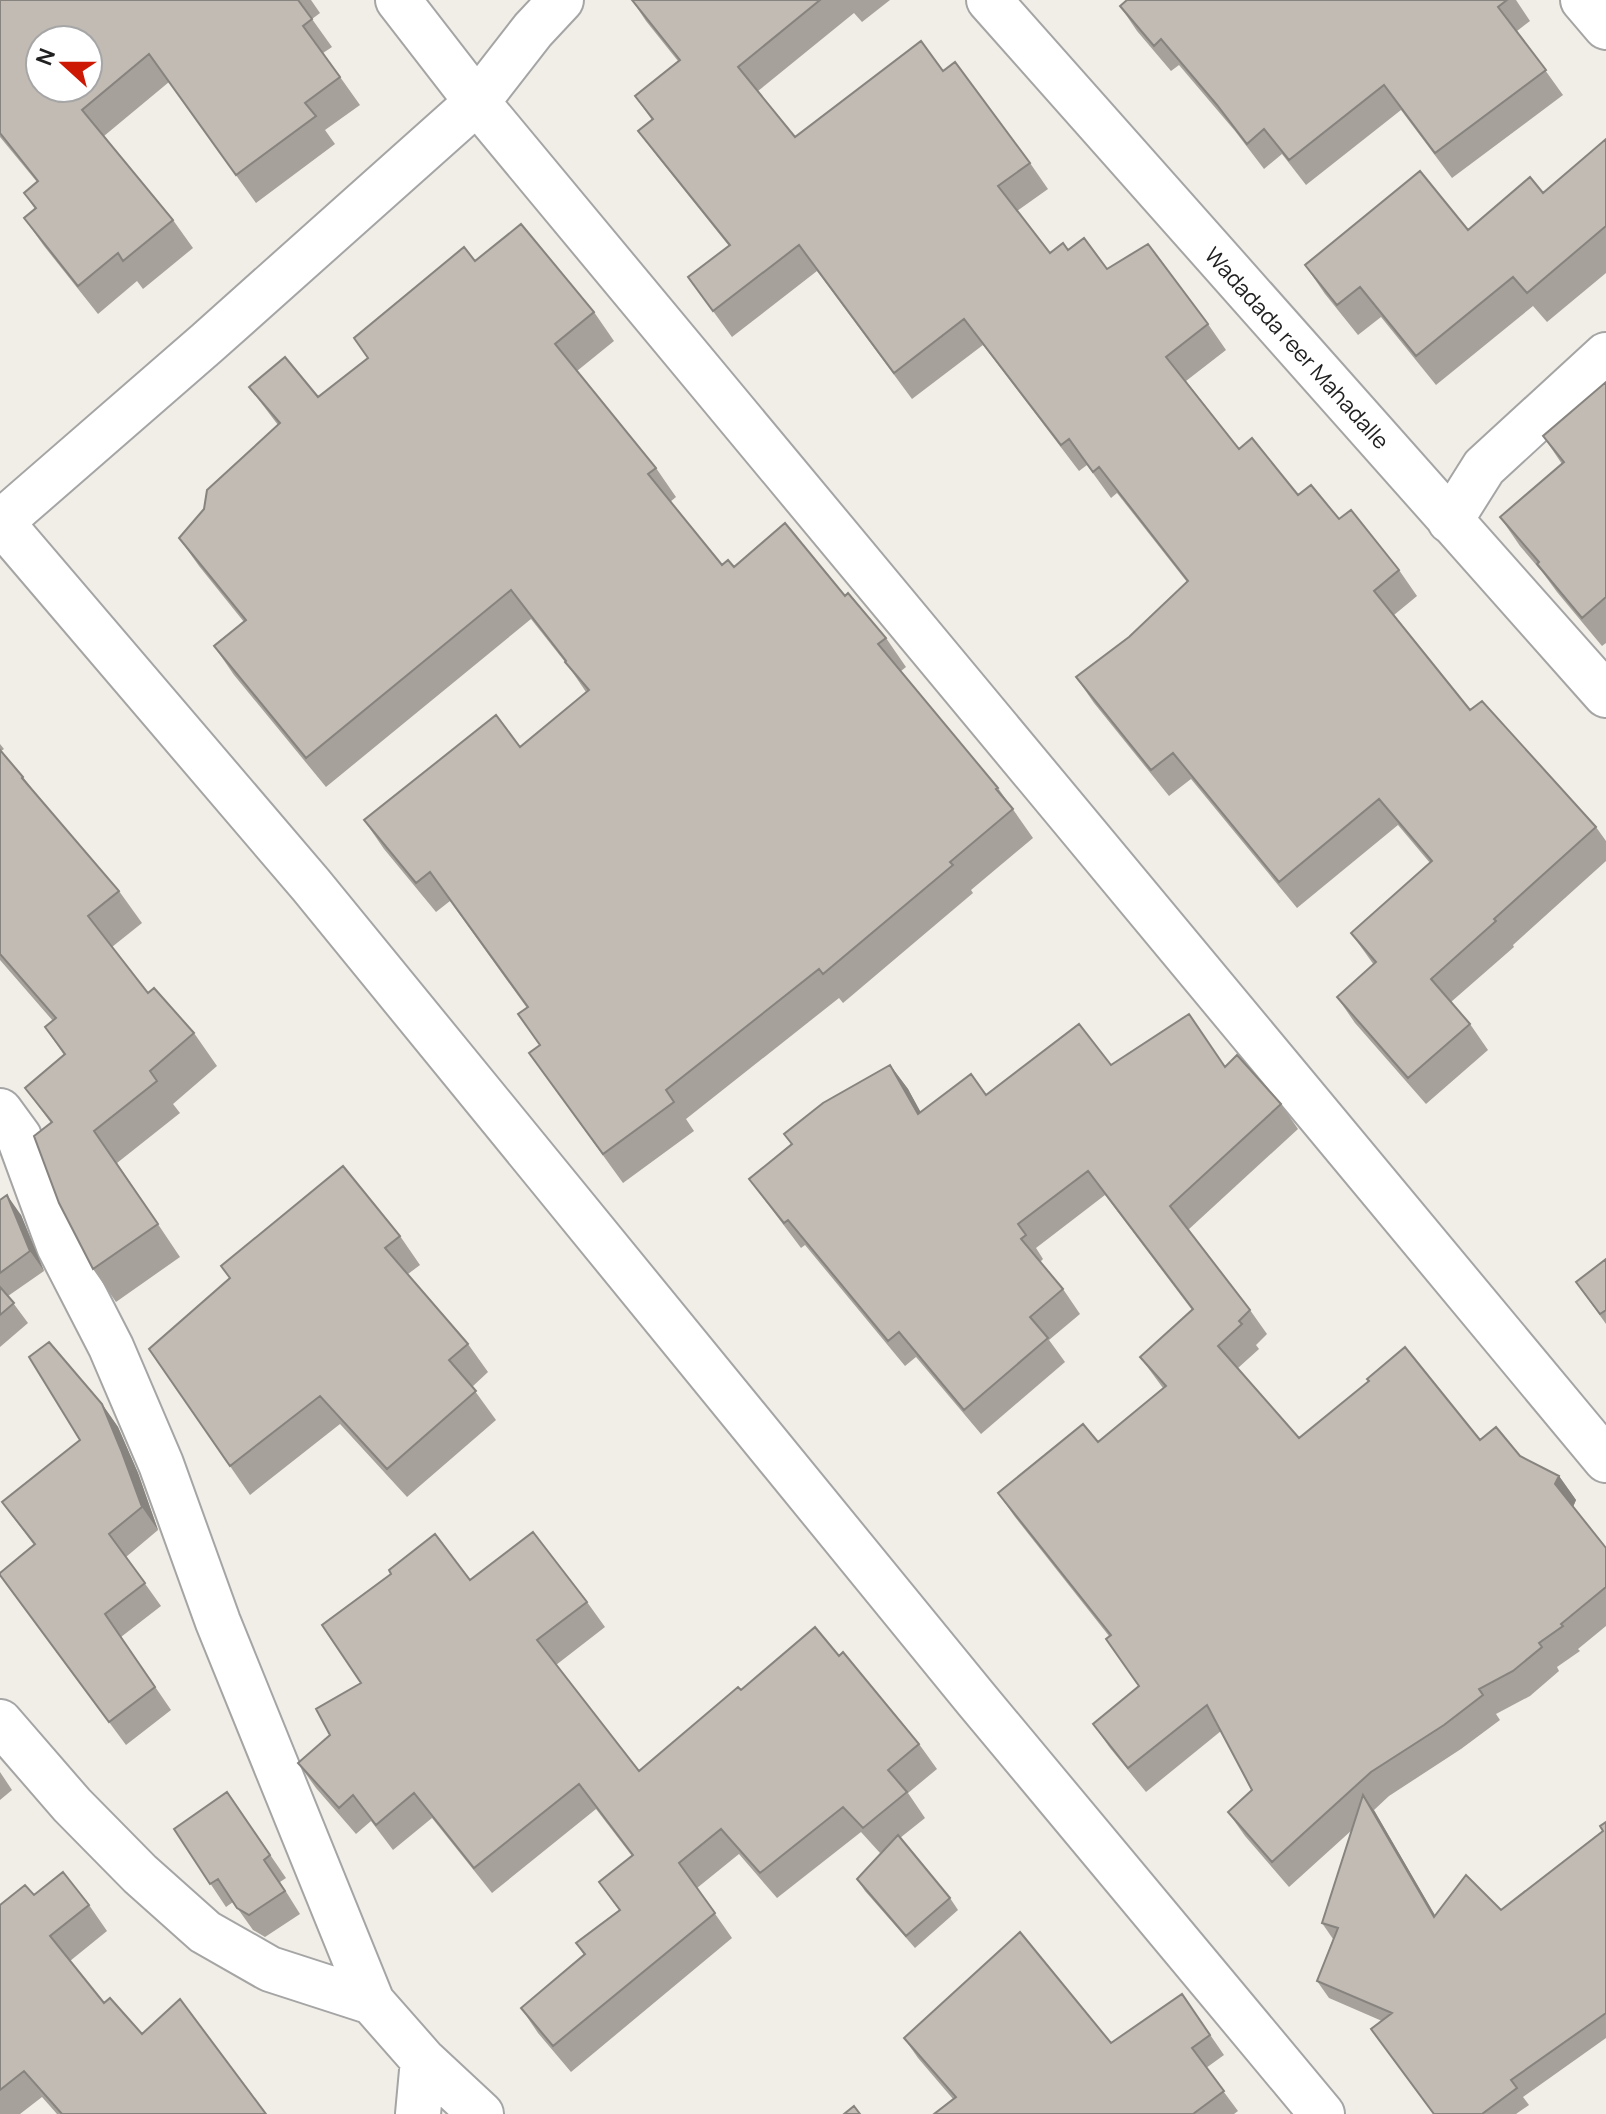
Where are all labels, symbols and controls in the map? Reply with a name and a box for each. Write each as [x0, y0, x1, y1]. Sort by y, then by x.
north arrow [24, 24, 104, 104]
text: N [28, 44, 62, 70]
street label: Wadadada reer Mahadalle [1198, 241, 1396, 456]

